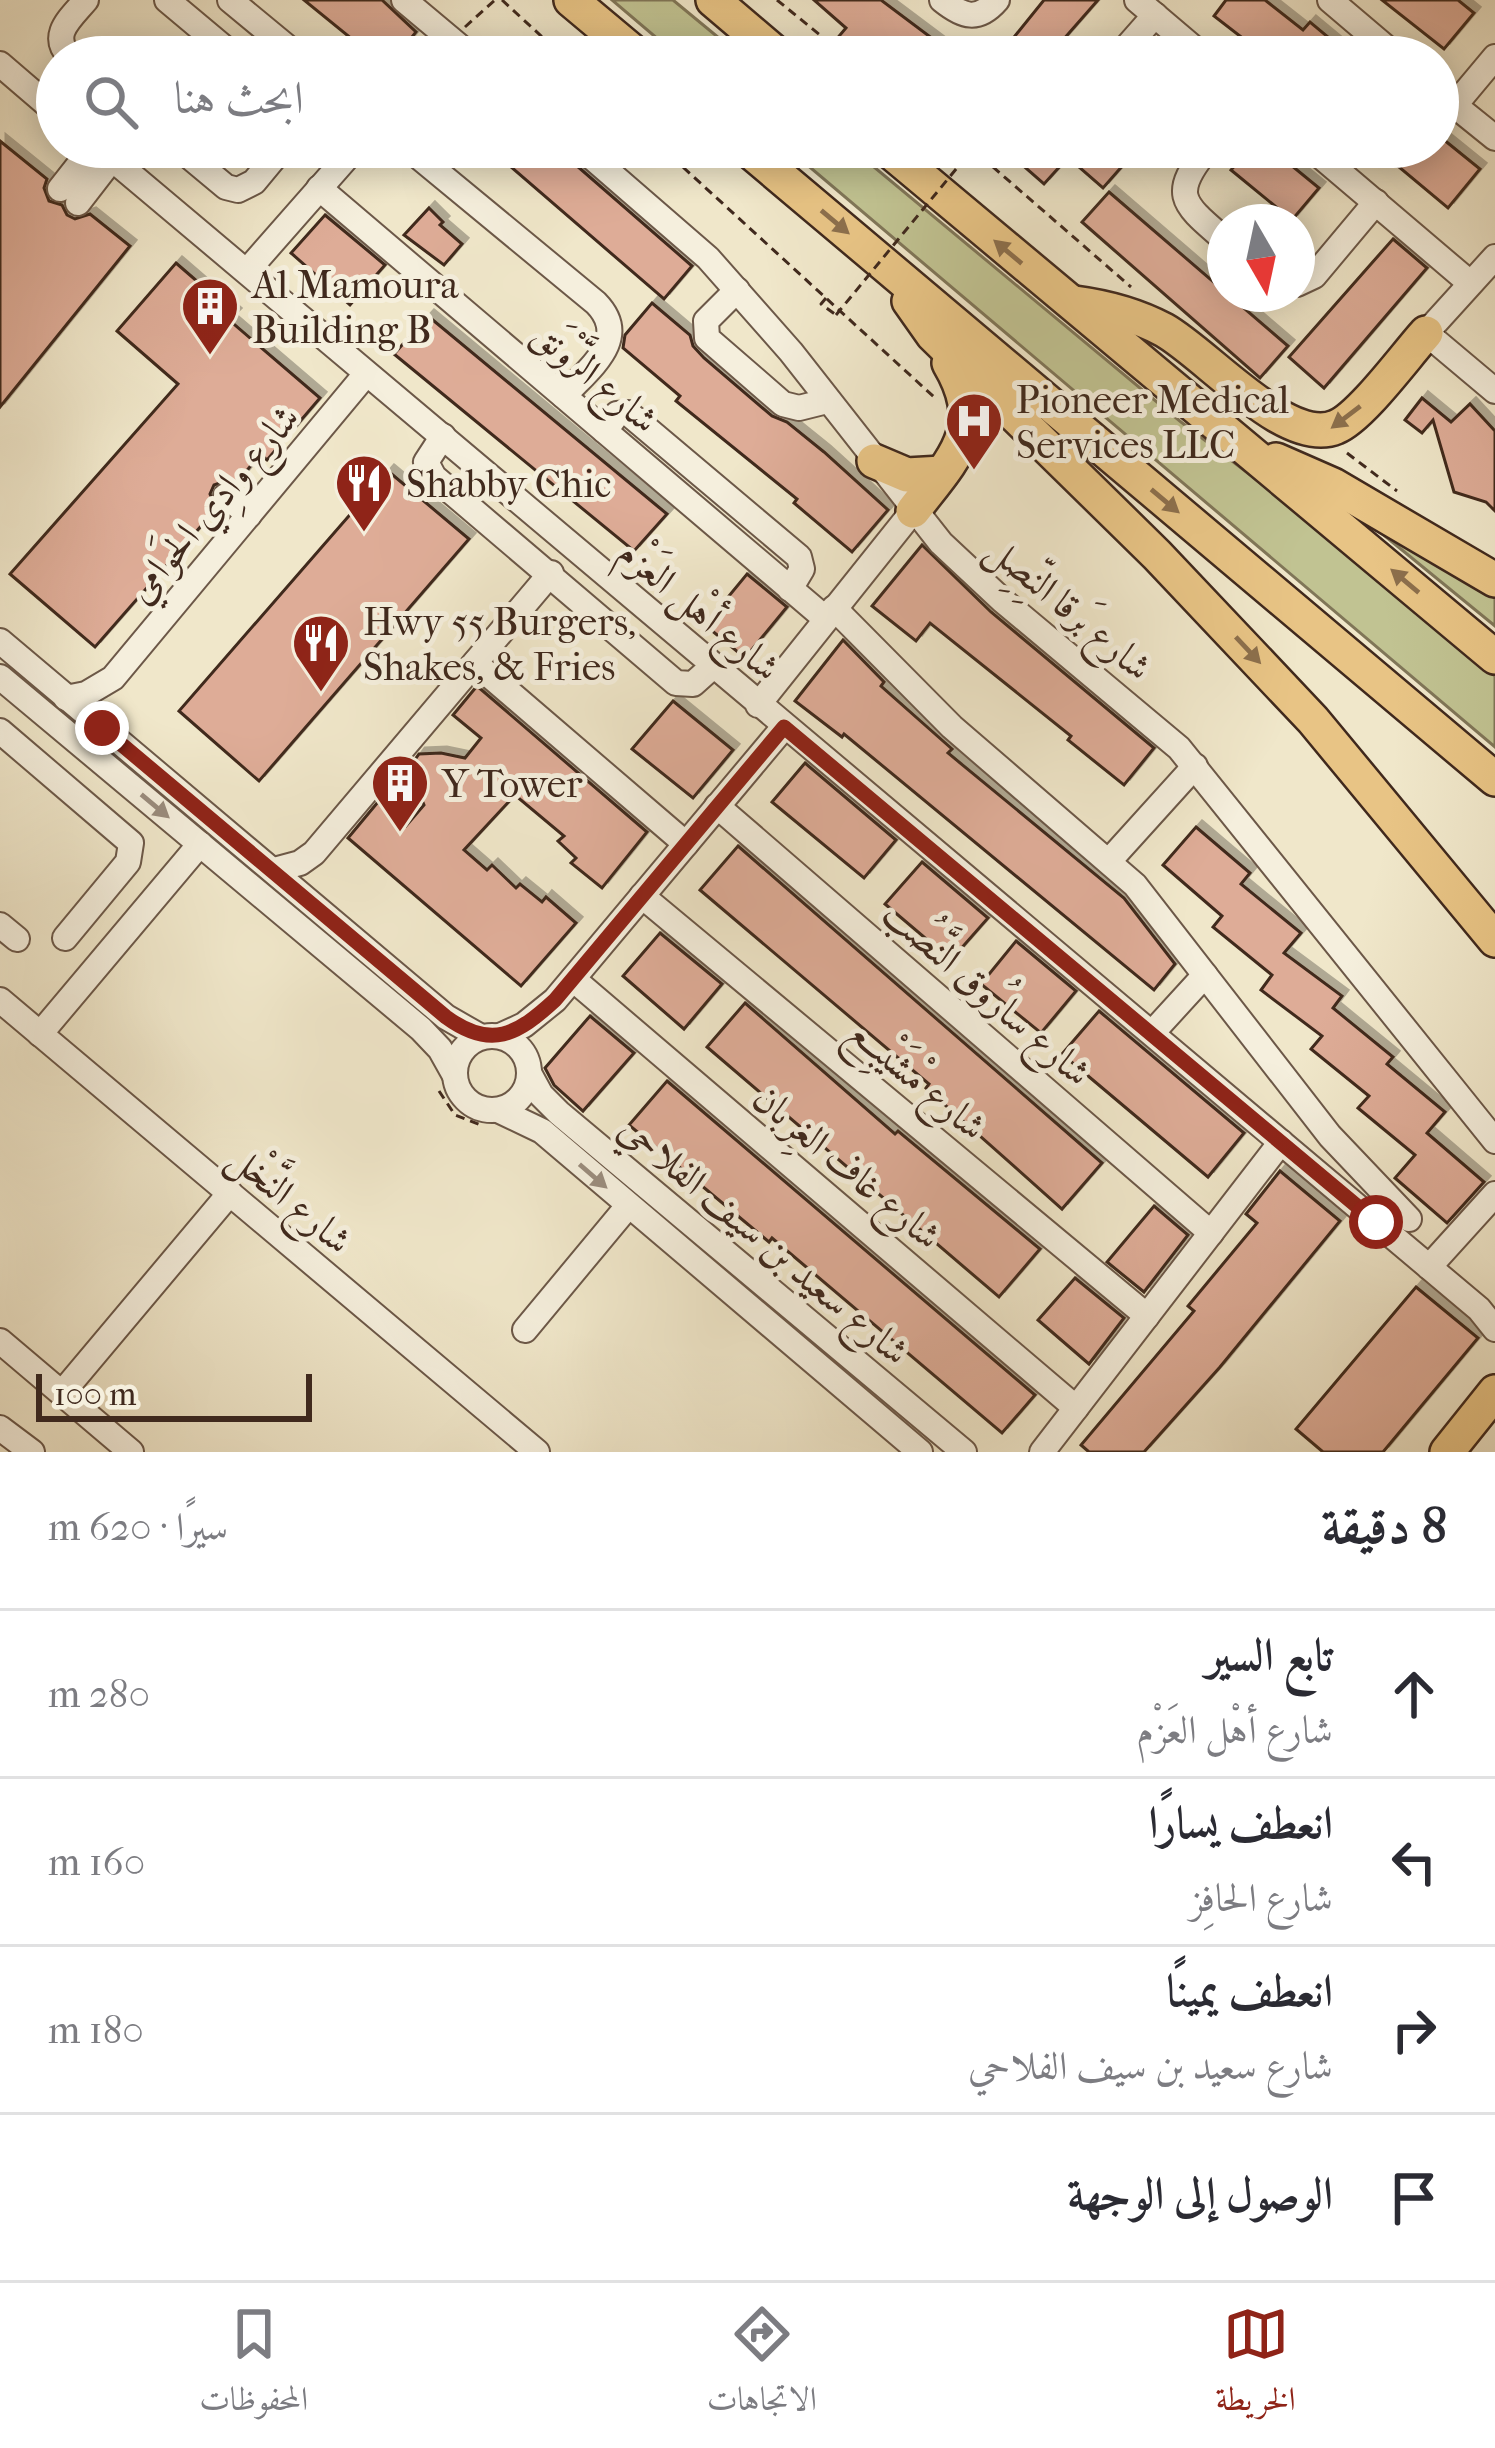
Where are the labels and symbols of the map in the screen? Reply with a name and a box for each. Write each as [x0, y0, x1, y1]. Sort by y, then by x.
north arrow [1207, 204, 1315, 312]
one-way arrow [820, 209, 850, 235]
one-way arrow [993, 239, 1023, 265]
place label: Al Mamoura Building B [250, 262, 460, 353]
building icon: Al Mamoura Building B [179, 275, 241, 357]
street label: شارع الرَّوْنَق [517, 303, 674, 450]
place label: Pioneer Medical Services LLC [1016, 377, 1289, 468]
hospital icon: Pioneer Medical Services LLC [943, 390, 1005, 472]
street label: شارع وادِي الحَوامي [113, 392, 317, 618]
one-way arrow [1330, 404, 1362, 429]
restaurant icon: Shabby Chic [333, 452, 395, 534]
place label: Shabby Chic [406, 461, 611, 507]
one-way arrow [1150, 487, 1180, 513]
street label: شارع بَرقا النِّصِل [971, 522, 1165, 698]
street label: شارع أهْل العَزْم [602, 524, 793, 699]
one-way arrow [1390, 569, 1421, 595]
place label: Hwy 55 Burgers, Shakes, & Fries [363, 599, 636, 690]
restaurant icon: Hwy 55 Burgers, Shakes, & Fries [290, 612, 352, 694]
one-way arrow [1234, 636, 1261, 665]
route end [75, 701, 129, 755]
building icon: Y Tower [369, 752, 431, 834]
place label: Y Tower [441, 761, 583, 807]
one-way arrow [140, 792, 170, 818]
street label: شارع سارُوق النَّصُب [868, 882, 1107, 1102]
street label: شارع مْشَيْبِع [831, 1003, 1000, 1159]
street label: شارع غاف الغِربان [737, 1075, 951, 1267]
street label: شارع سعيد بن سيف الفلاحي [604, 1105, 919, 1382]
street label: شارع النَّخْل [214, 1126, 368, 1270]
one-way arrow [578, 1162, 608, 1188]
route start [1349, 1195, 1403, 1249]
scale bar [36, 1368, 312, 1421]

